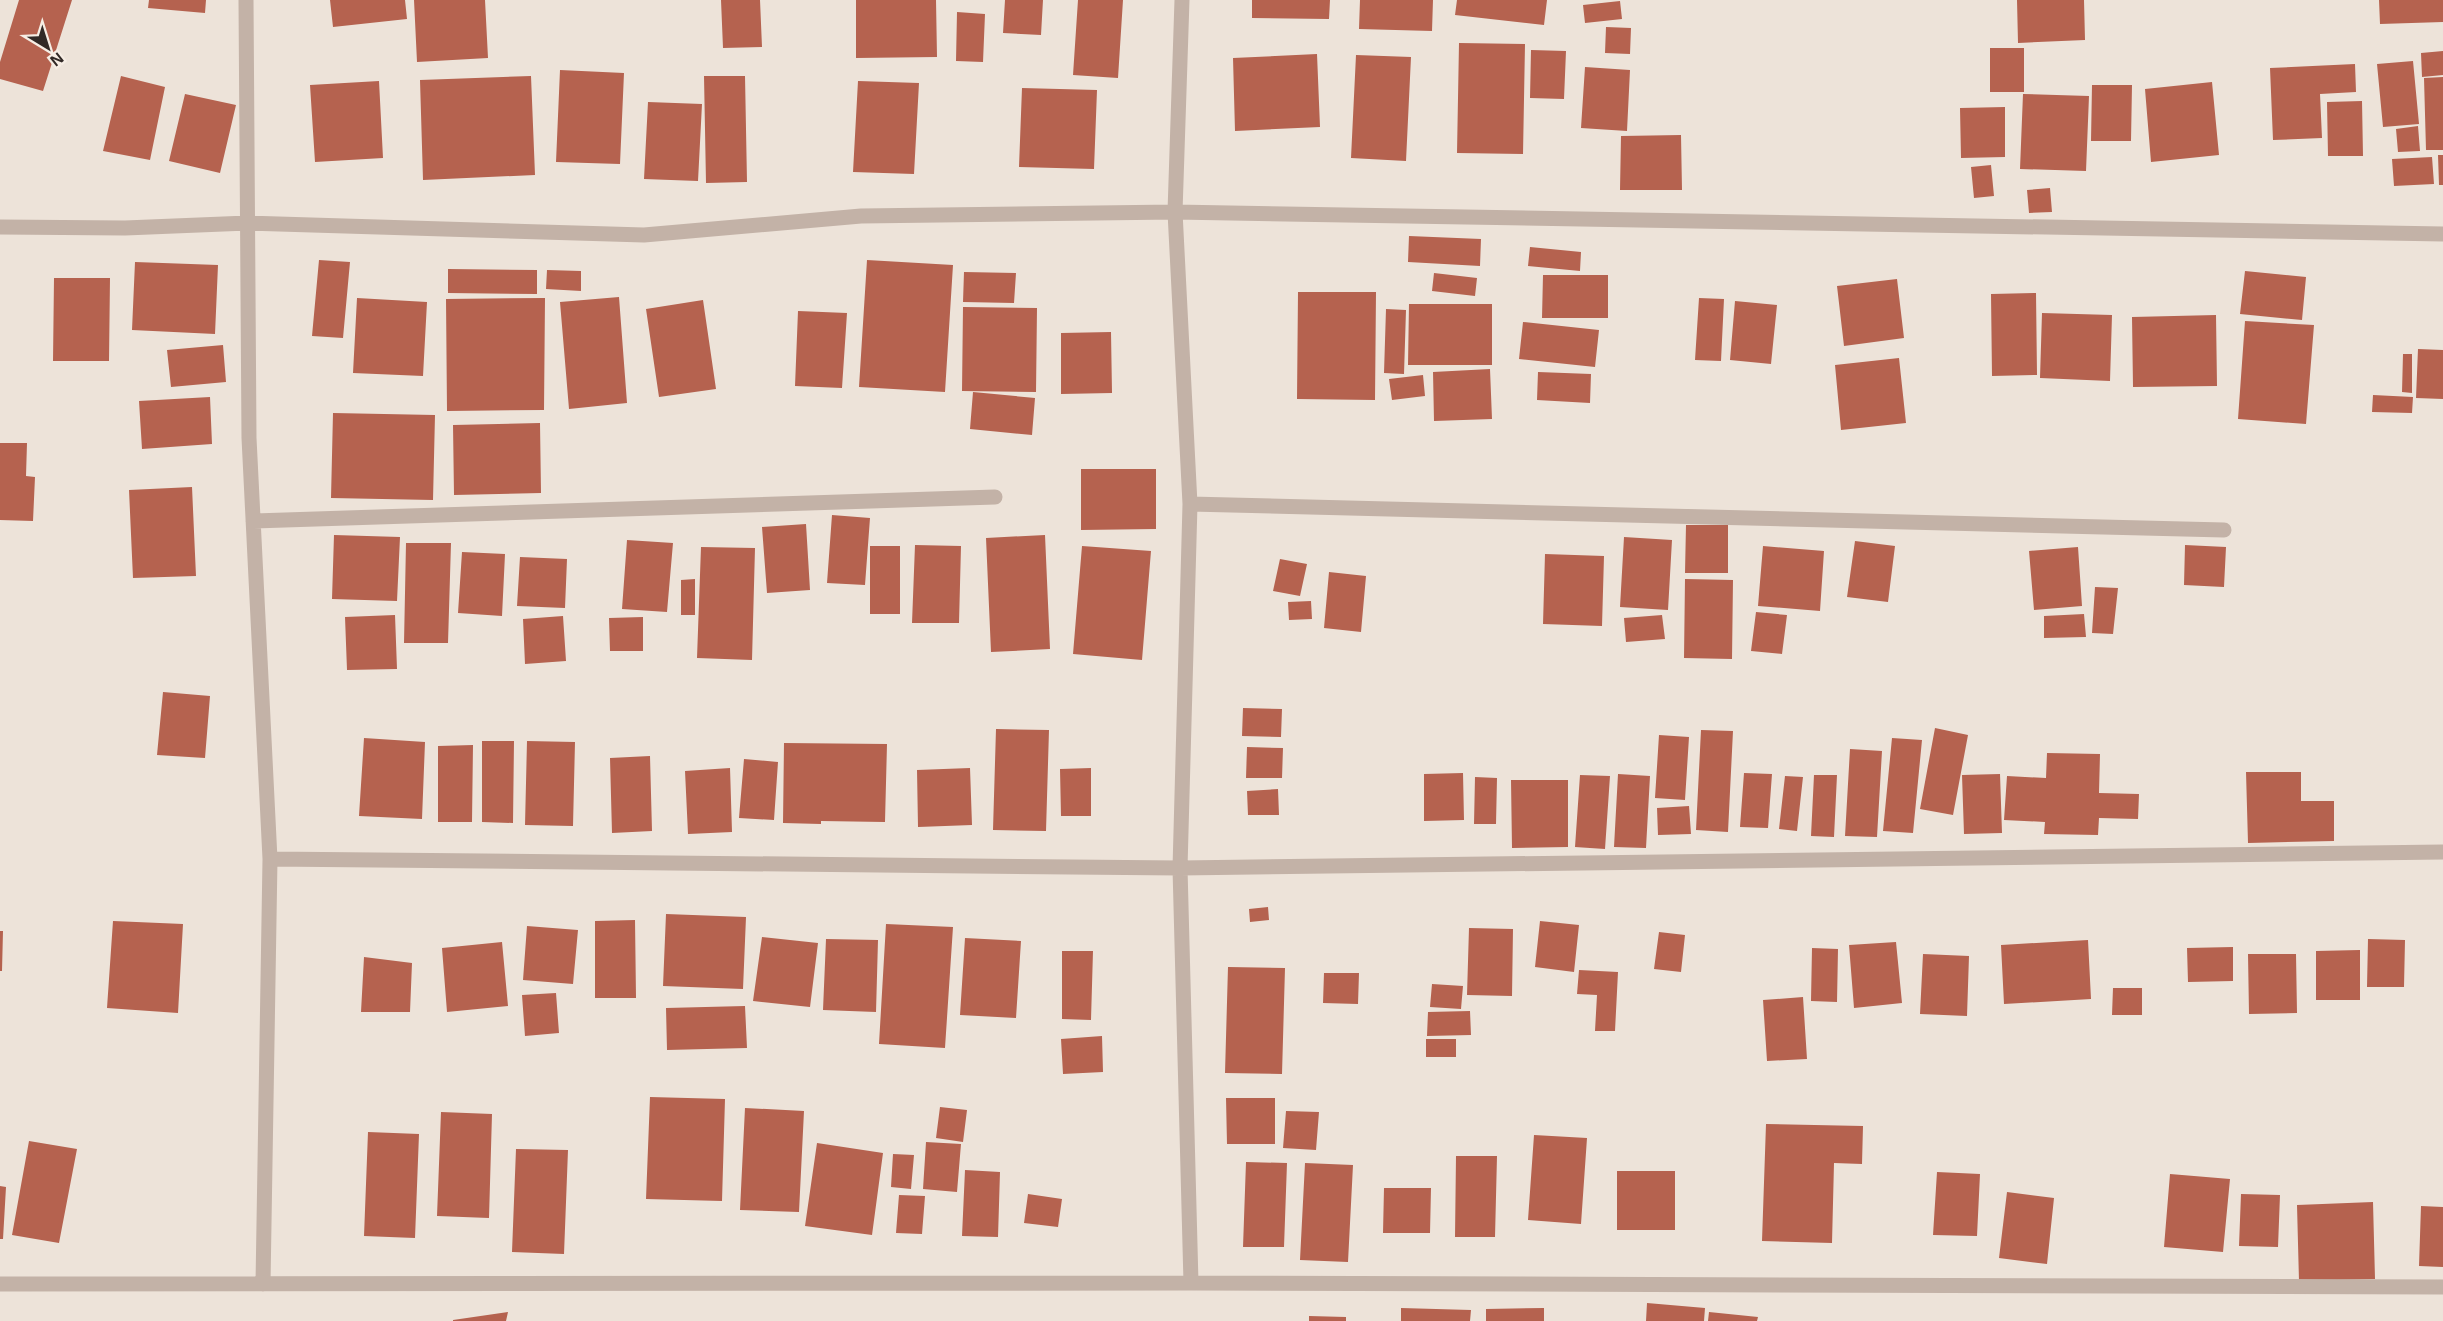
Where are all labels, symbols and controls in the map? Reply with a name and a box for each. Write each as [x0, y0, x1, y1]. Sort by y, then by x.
north arrow [18, 18, 78, 78]
text: N [47, 49, 67, 70]

